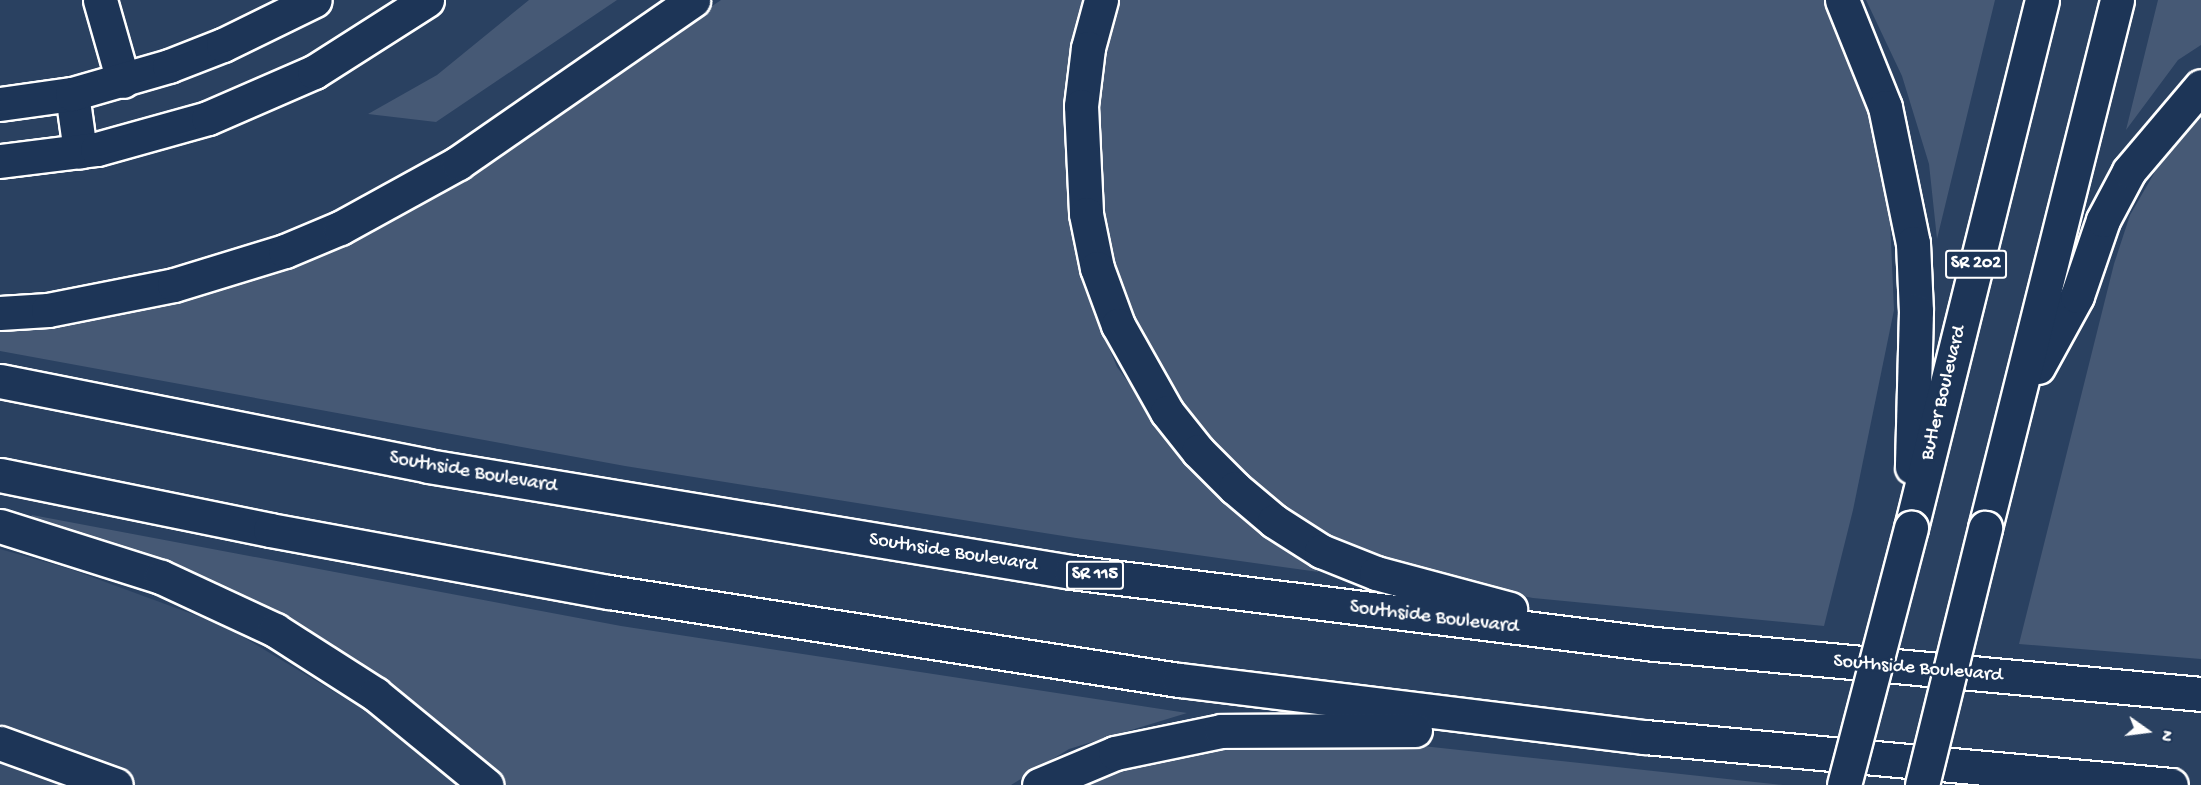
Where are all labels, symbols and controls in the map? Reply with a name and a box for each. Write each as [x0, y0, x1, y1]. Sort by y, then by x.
road number: SR 202 [1944, 249, 2008, 279]
street label: Butler Boulevard [1916, 323, 1972, 463]
street label: Southside Boulevard [387, 446, 559, 500]
street label: Southside Boulevard [867, 528, 1039, 578]
road number: SR 115 [1065, 560, 1125, 590]
street label: Southside Boulevard [1348, 596, 1520, 640]
street label: Southside Boulevard [1832, 650, 2004, 688]
north arrow [2117, 701, 2177, 761]
text: N [2154, 728, 2175, 743]

